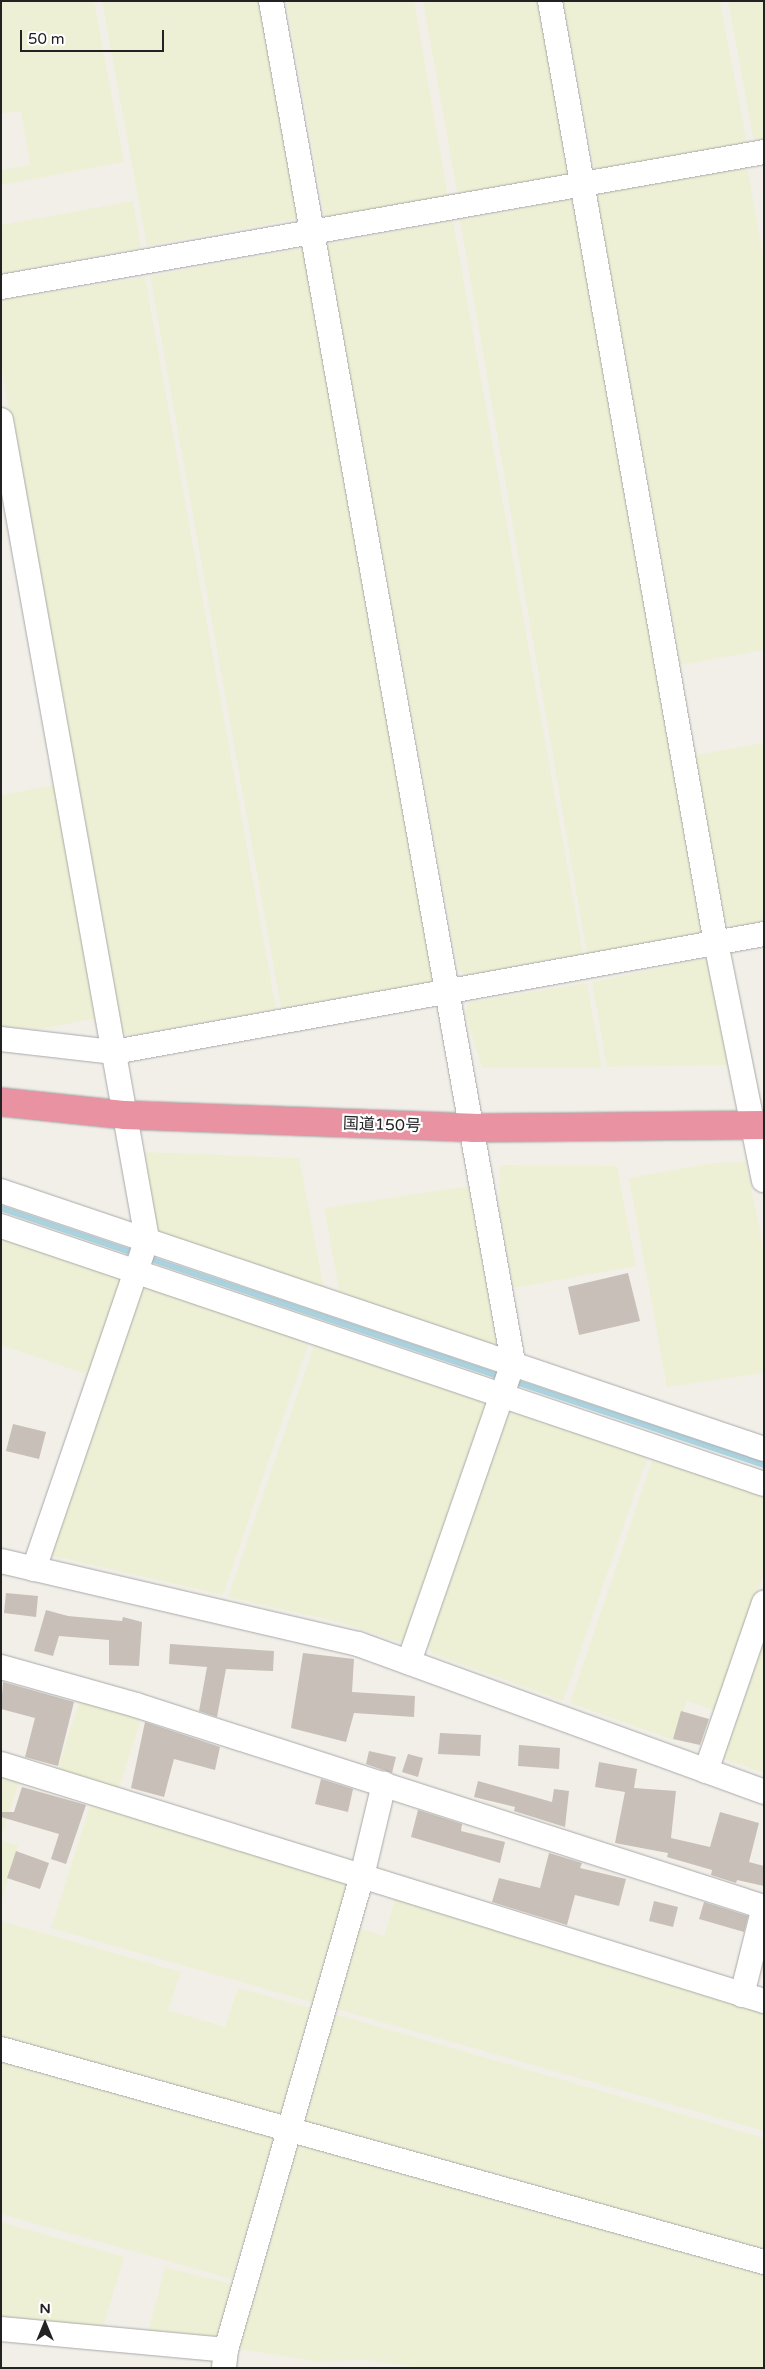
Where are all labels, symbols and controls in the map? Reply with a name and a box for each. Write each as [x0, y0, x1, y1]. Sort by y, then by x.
scale bar [22, 20, 166, 52]
text: 50 m [28, 30, 65, 48]
street label: 国道150号 [343, 1114, 421, 1136]
north arrow [20, 2299, 70, 2349]
text: N [39, 2300, 51, 2317]

